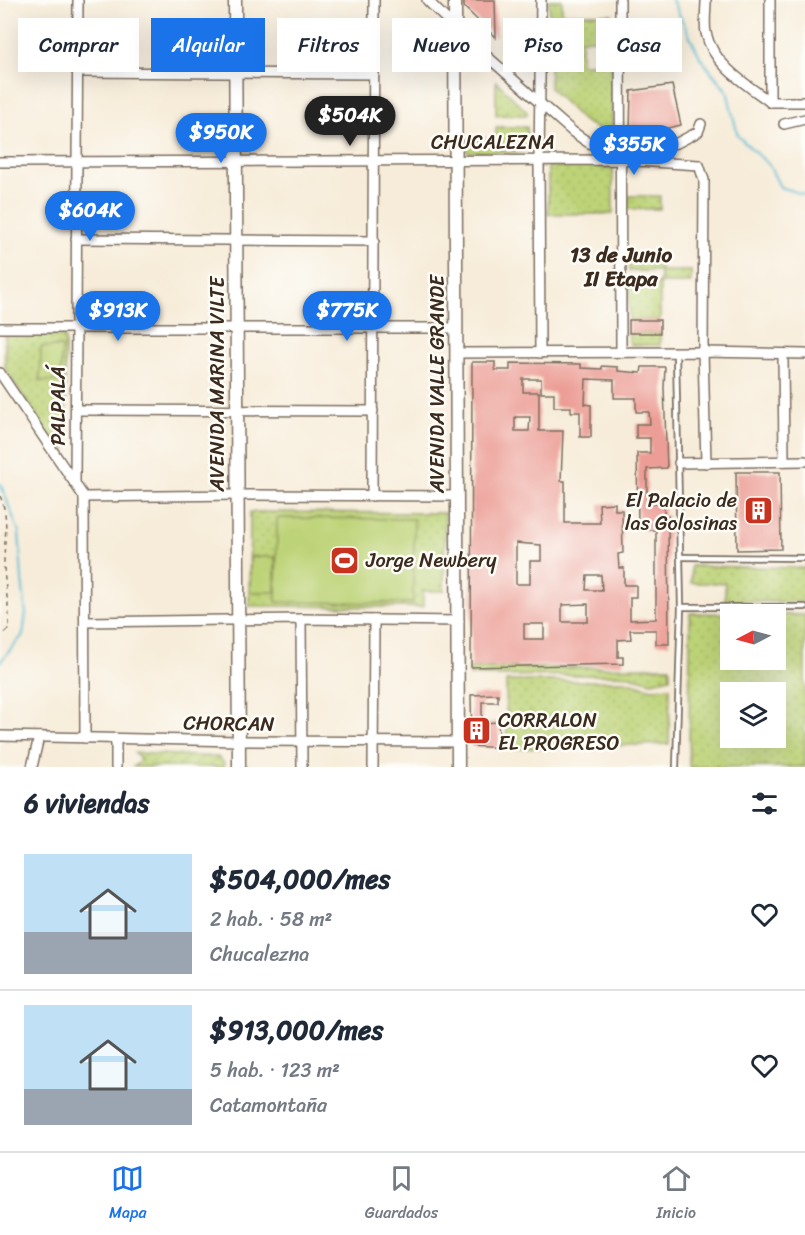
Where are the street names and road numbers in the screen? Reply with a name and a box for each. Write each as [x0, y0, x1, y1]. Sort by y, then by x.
street label: CHUCALEZNA [431, 125, 555, 160]
street label: AVENIDA VALLE GRANDE [420, 273, 455, 494]
street label: AVENIDA MARINA VILTE [200, 275, 235, 492]
street label: PALPALÁ [41, 363, 76, 446]
street label: CHORCAN [183, 705, 275, 742]

